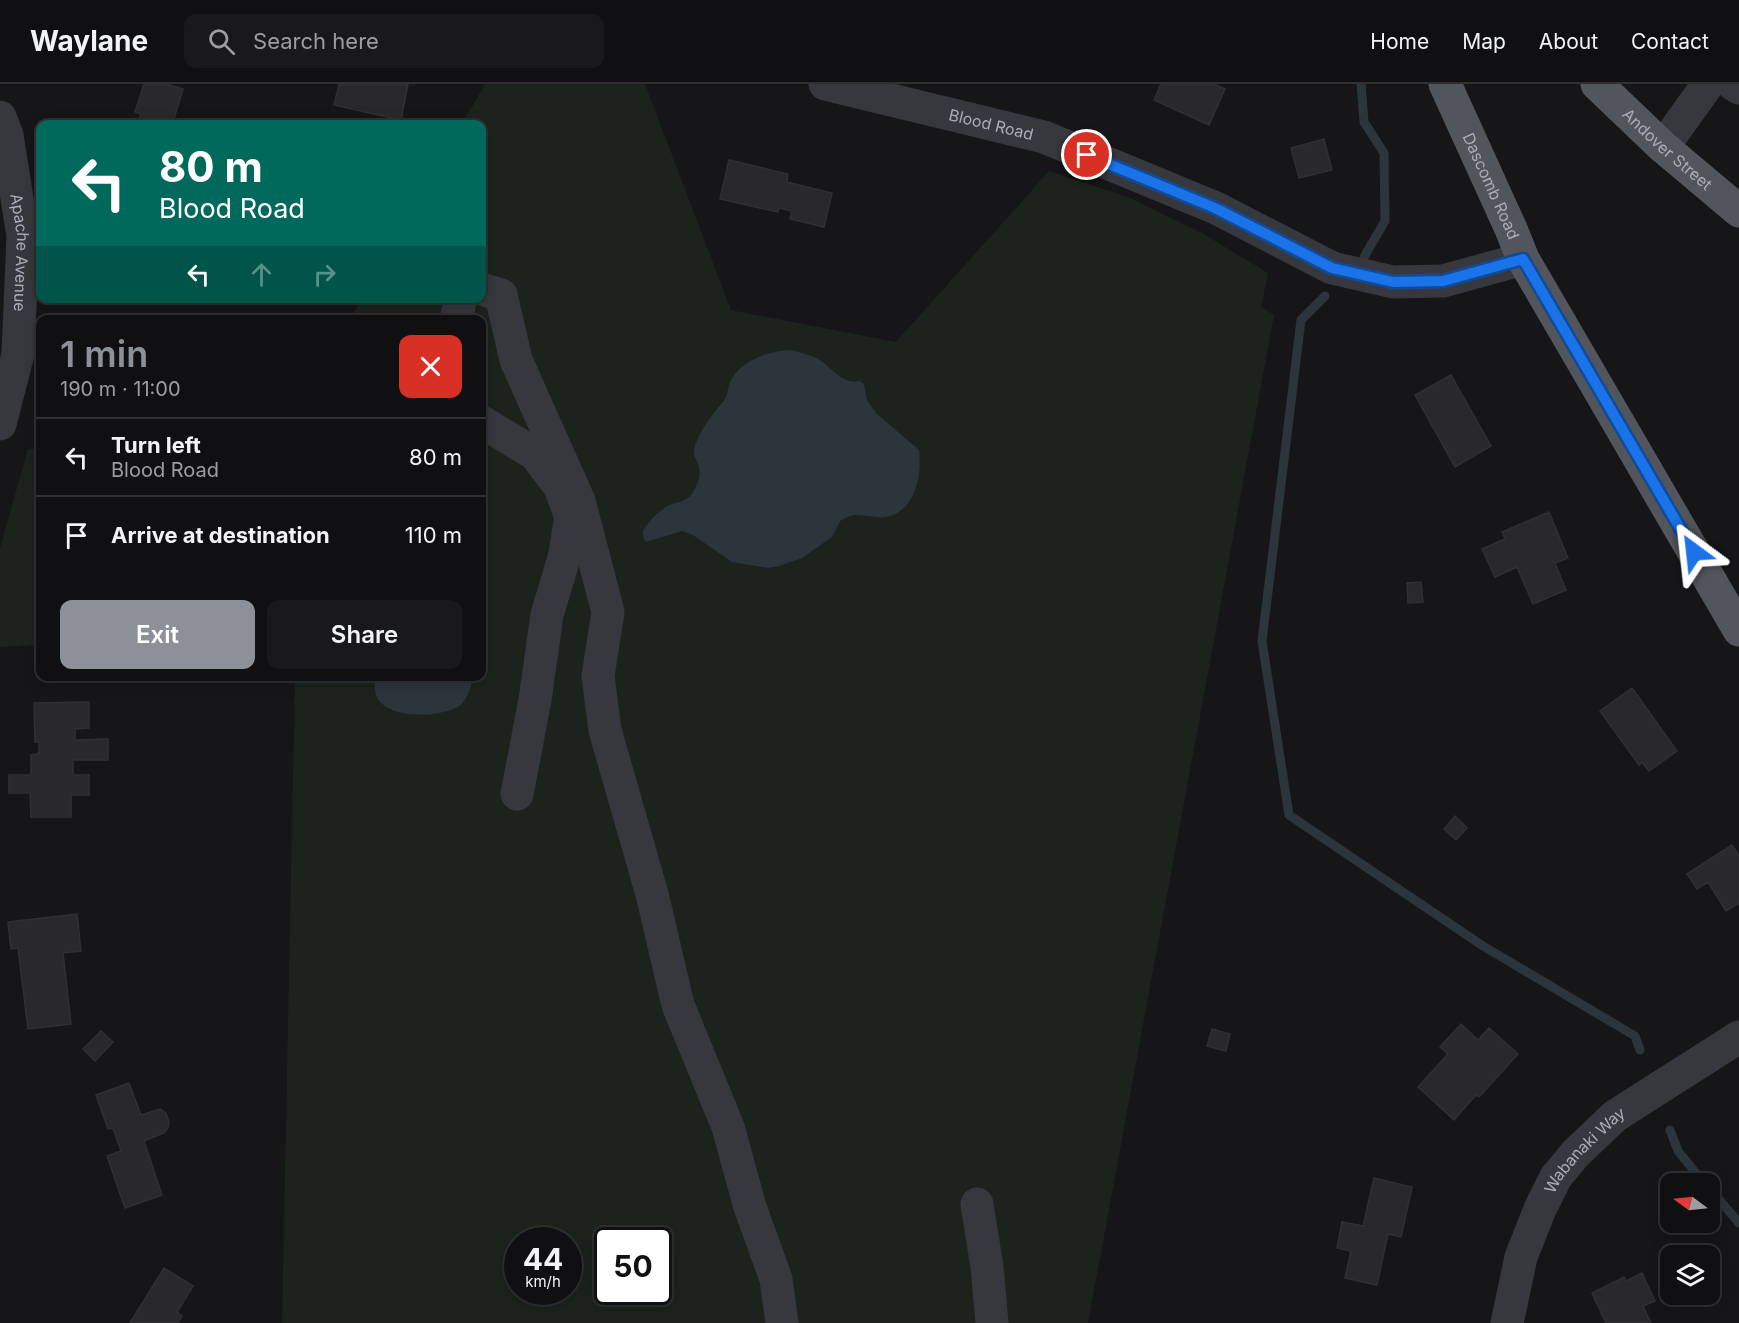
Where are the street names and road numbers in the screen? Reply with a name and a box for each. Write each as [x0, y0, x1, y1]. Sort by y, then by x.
street label: Blood Road [947, 104, 1036, 144]
street label: Andover Street [1619, 104, 1716, 194]
street label: Dascomb Road [1459, 130, 1524, 242]
street label: Apache Avenue [6, 192, 33, 312]
street label: Wabanaki Way [1540, 1102, 1629, 1196]

